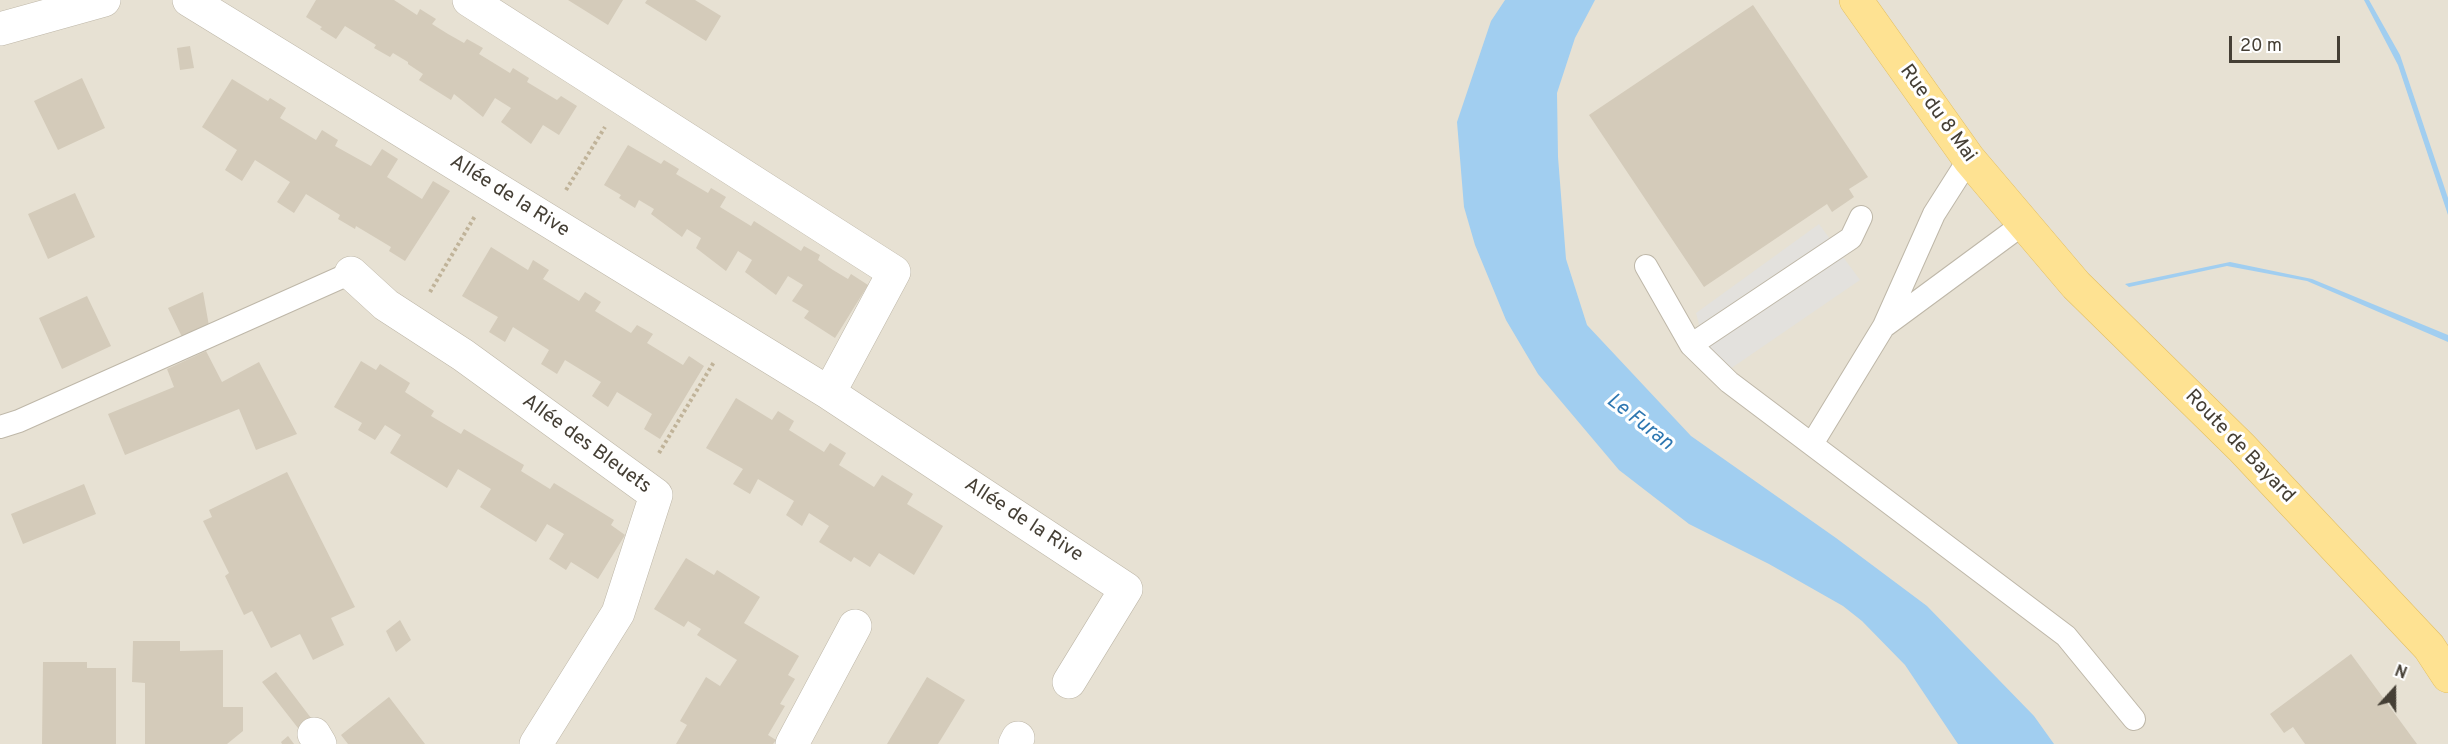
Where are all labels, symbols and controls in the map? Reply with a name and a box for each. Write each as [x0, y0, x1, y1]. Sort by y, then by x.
scale bar [2232, 24, 2343, 62]
text: 20 m [2240, 35, 2282, 58]
street label: Rue du 8 Mai [1894, 61, 1980, 167]
street label: Allée de la Rive [445, 151, 573, 243]
street label: Route de Bayard [2179, 385, 2299, 509]
water label: Le Furan [1600, 389, 1678, 457]
street label: Allée des Bleuets [517, 390, 655, 500]
street label: Allée de la Rive [959, 474, 1087, 568]
north arrow [2364, 660, 2424, 720]
text: N [2391, 662, 2409, 685]

